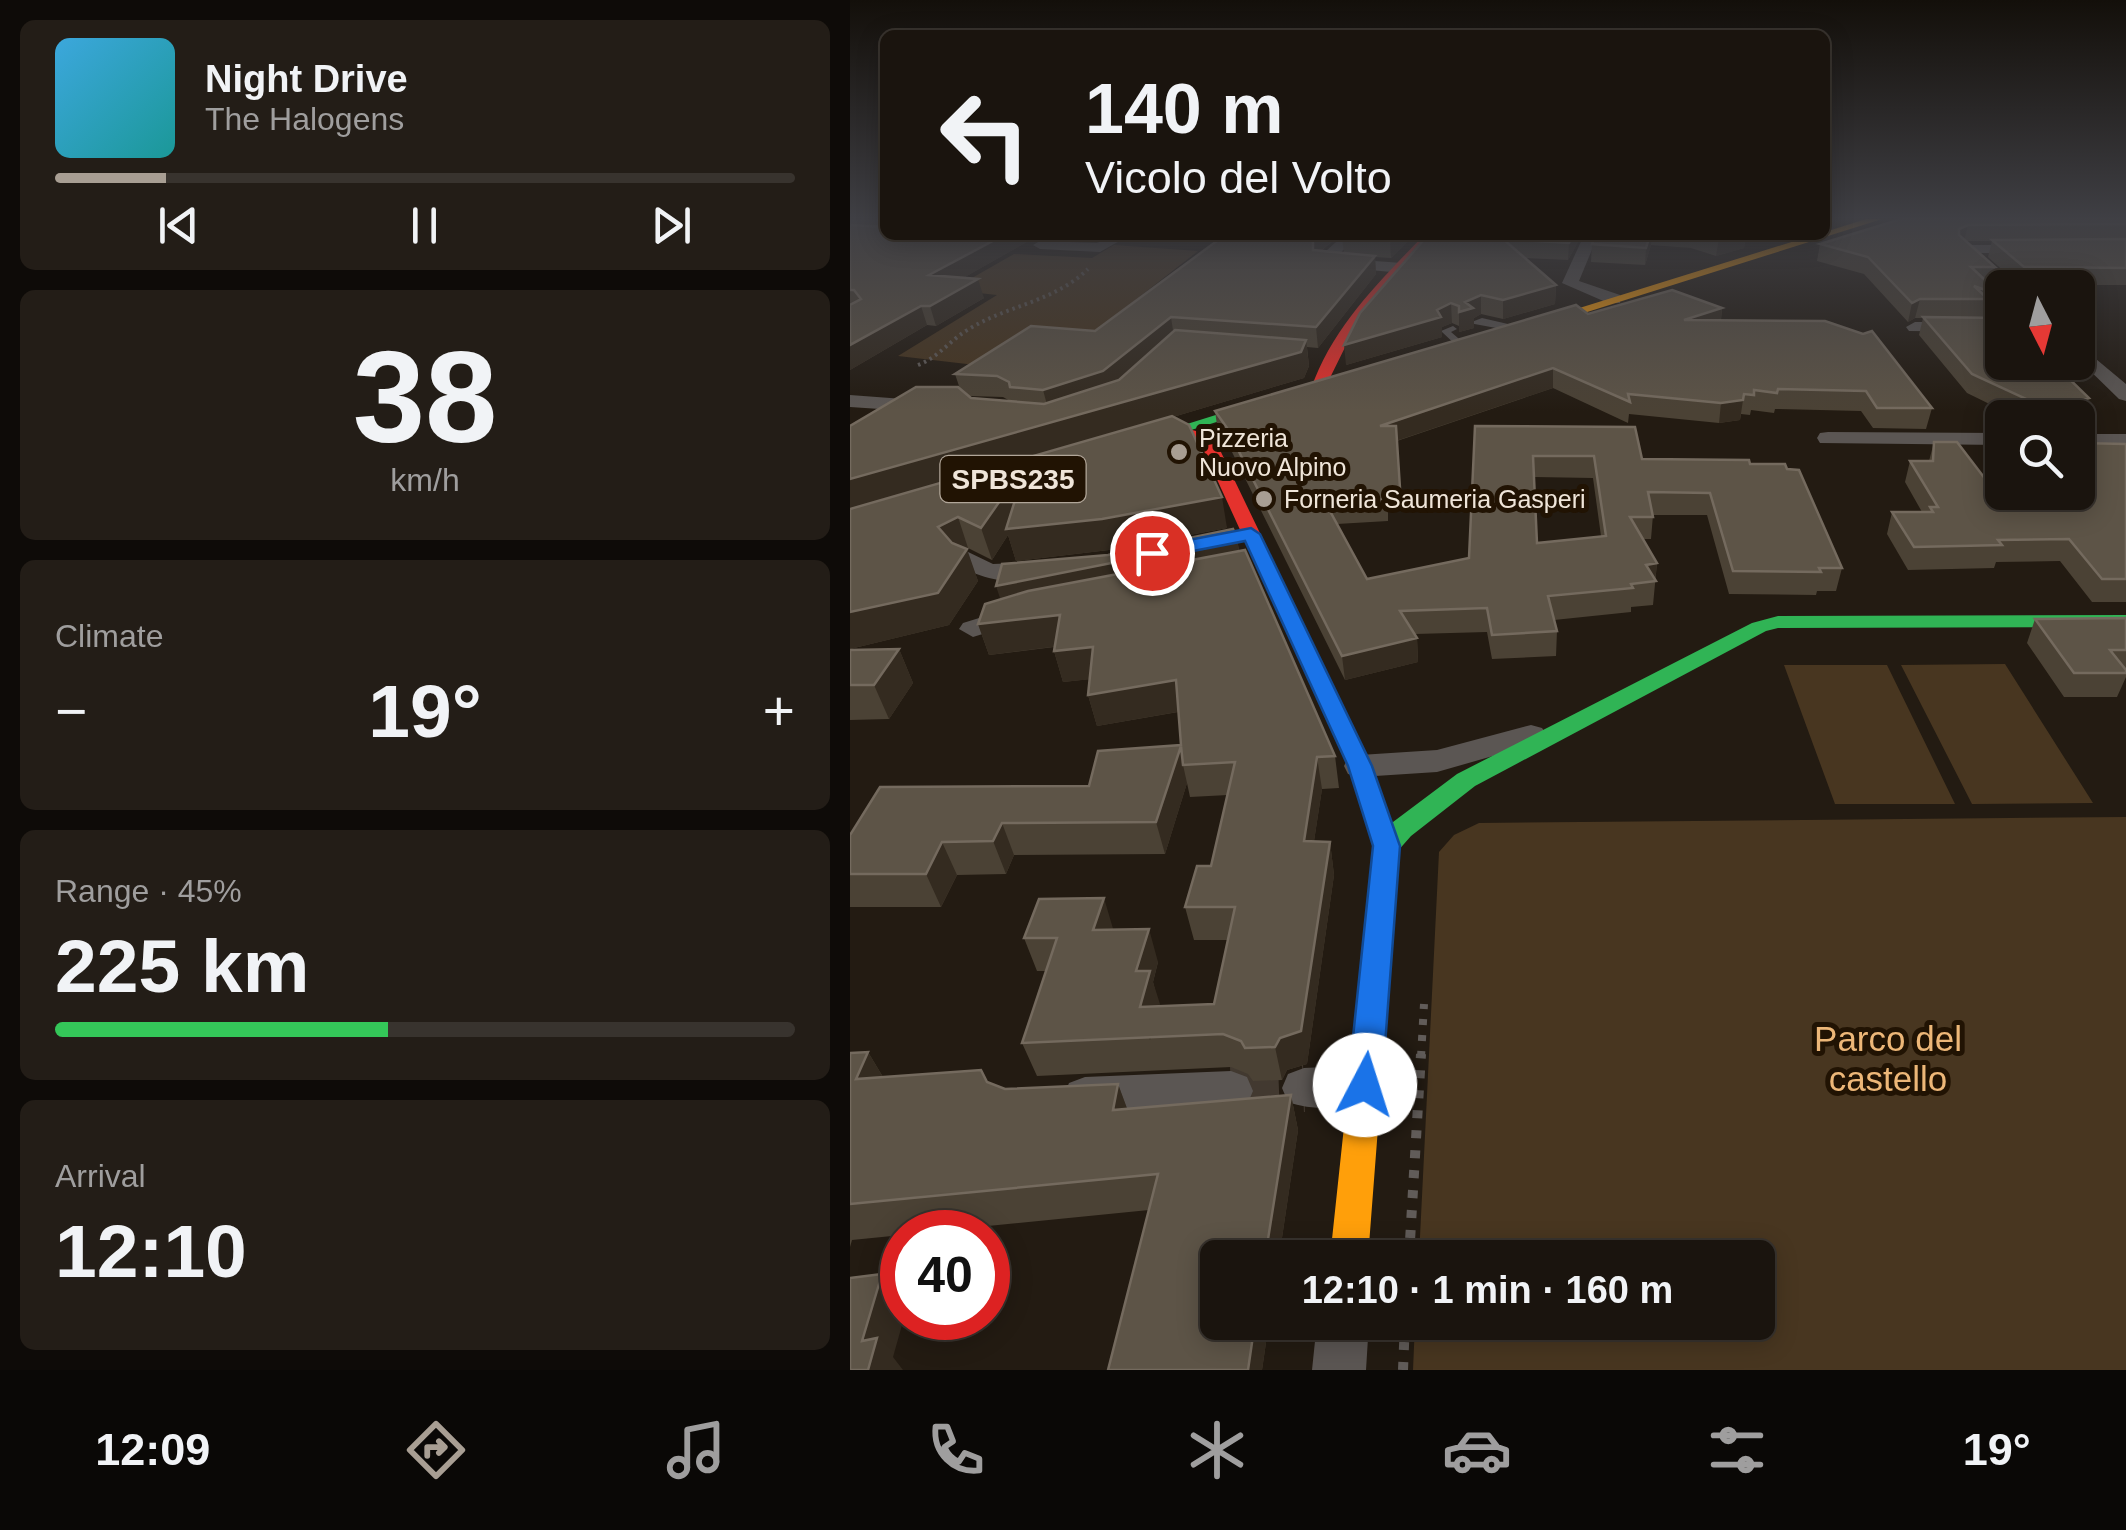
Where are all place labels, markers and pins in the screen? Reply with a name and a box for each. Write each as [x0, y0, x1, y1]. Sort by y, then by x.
place label: Pizzeria Nuovo Alpino [1199, 424, 1346, 481]
marker: Pizzeria Nuovo Alpino [1168, 441, 1190, 463]
place label: Forneria Saumeria Gasperi [1284, 485, 1586, 513]
marker: Forneria Saumeria Gasperi [1253, 488, 1275, 510]
pin [1110, 511, 1195, 596]

